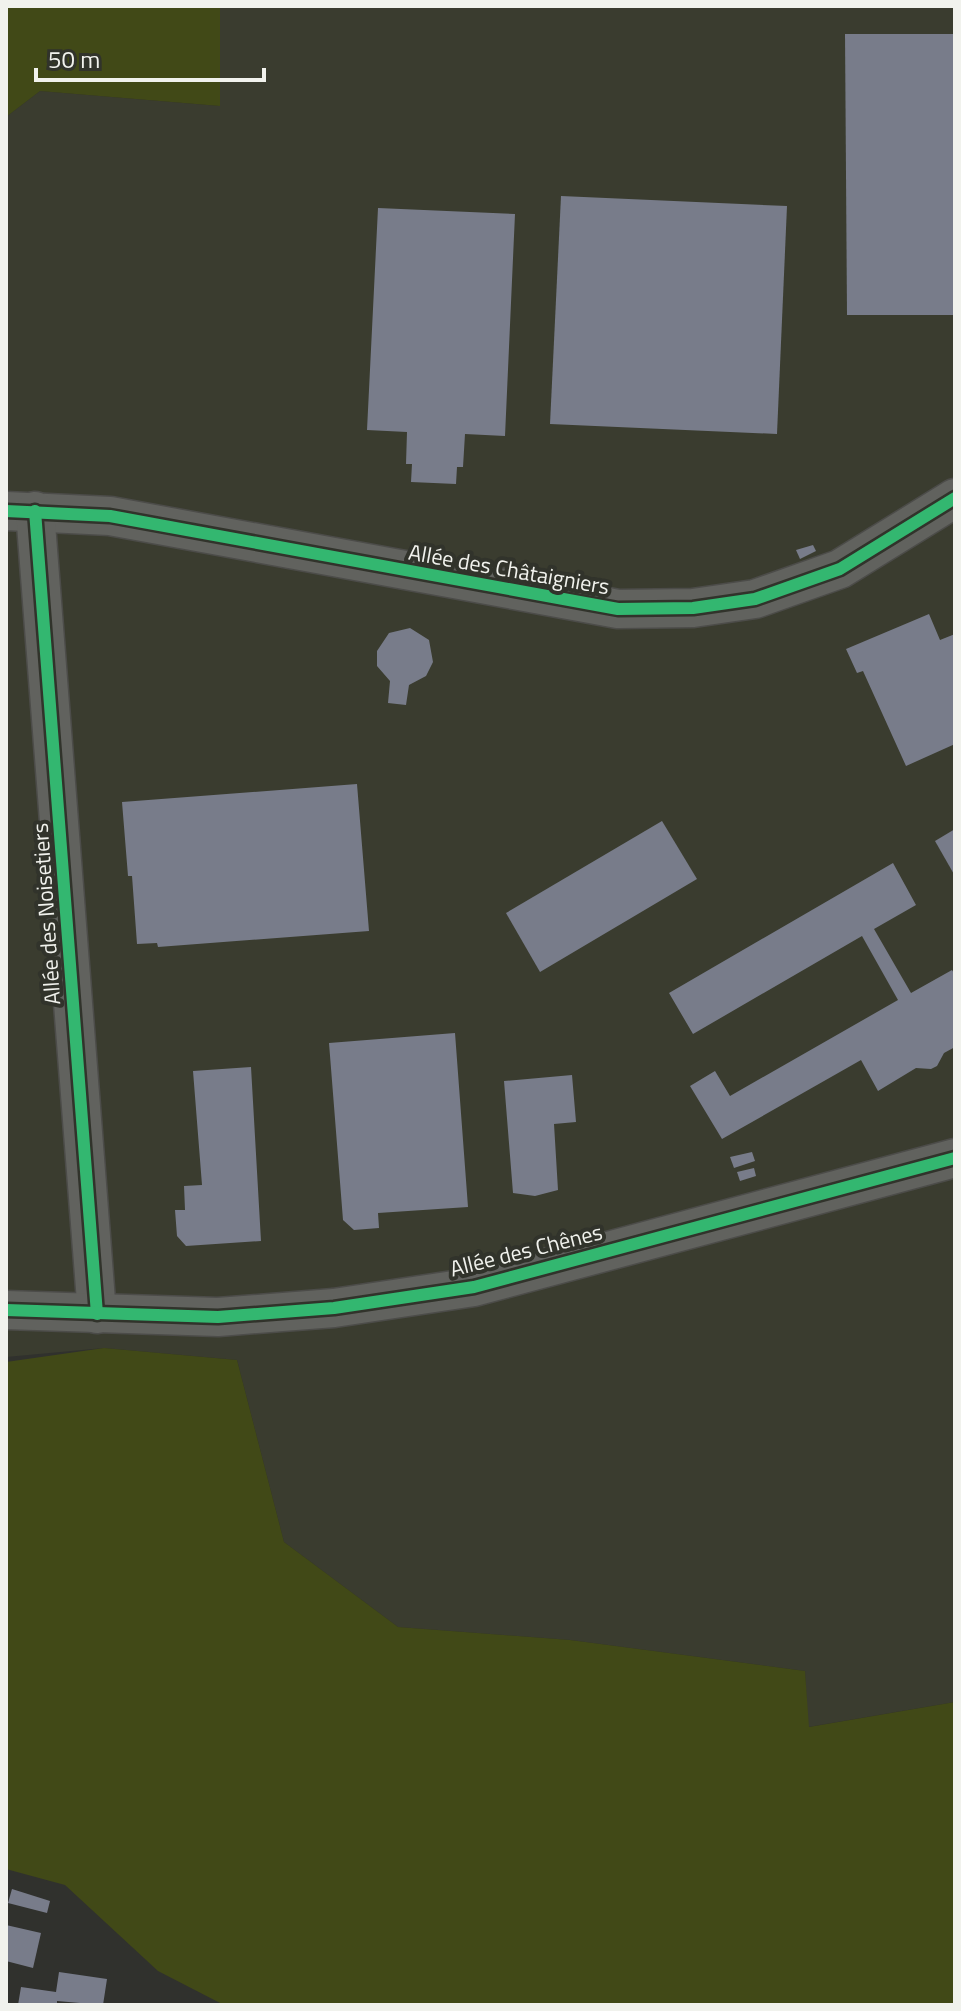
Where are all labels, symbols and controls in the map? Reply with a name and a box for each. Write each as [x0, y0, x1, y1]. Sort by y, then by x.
scale bar [36, 32, 264, 82]
text: 50 m [48, 41, 100, 77]
street label: Allée des Châtaigniers [406, 535, 612, 603]
street label: Allée des Noisetiers [23, 822, 69, 1006]
street label: Allée des Chênes [446, 1215, 606, 1285]

